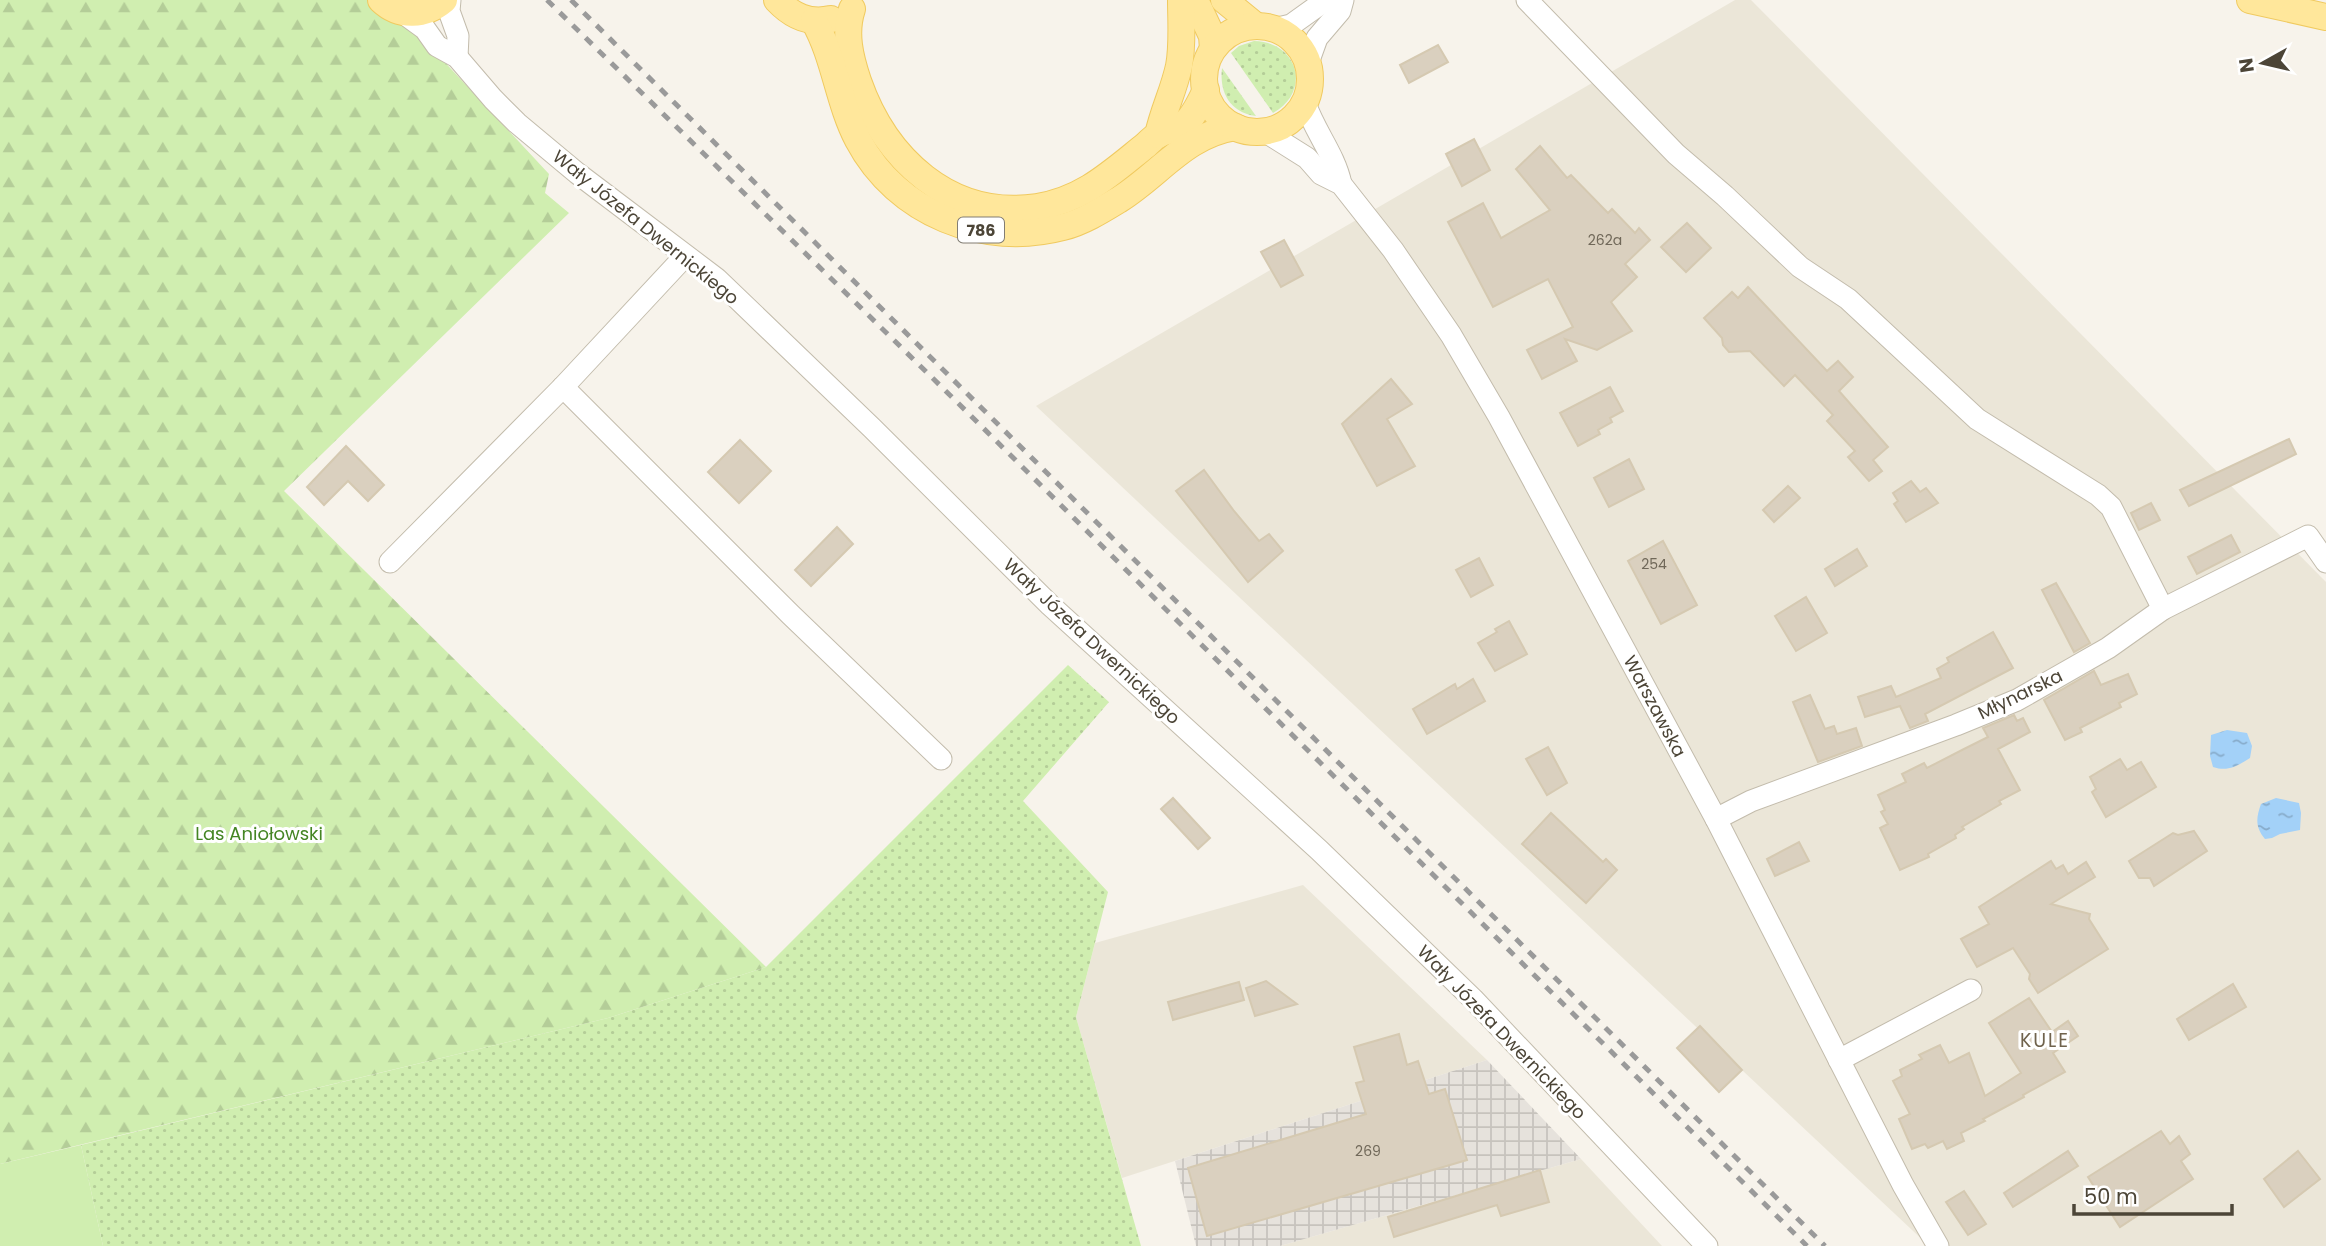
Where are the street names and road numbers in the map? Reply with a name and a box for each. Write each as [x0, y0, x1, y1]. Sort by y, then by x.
street label: Wały Józefa Dwernickiego [547, 144, 745, 310]
road number: 786 [958, 218, 1004, 242]
street label: Wały Józefa Dwernickiego [998, 552, 1186, 730]
street label: Warszawska [1618, 651, 1692, 761]
street label: Młynarska [1973, 663, 2067, 725]
street label: Wały Józefa Dwernickiego [1412, 939, 1592, 1125]

